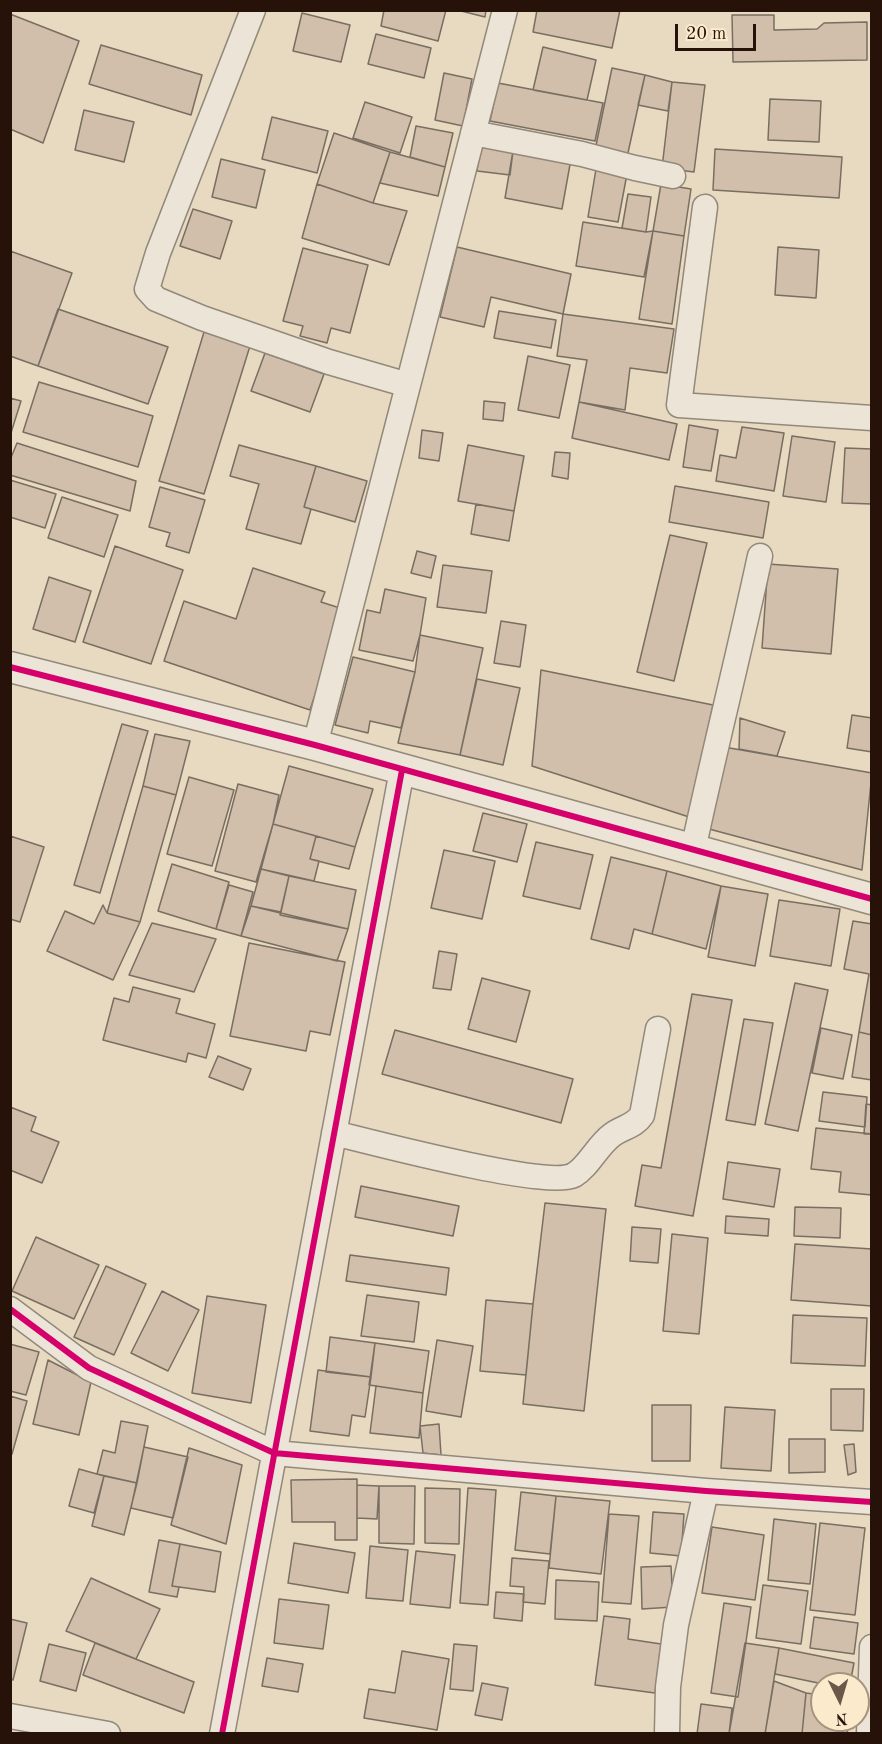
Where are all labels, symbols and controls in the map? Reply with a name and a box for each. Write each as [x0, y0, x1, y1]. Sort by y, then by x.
scale bar [678, 12, 759, 50]
text: 20 m [686, 25, 726, 43]
north arrow [810, 1672, 870, 1732]
text: N [835, 1709, 848, 1726]

